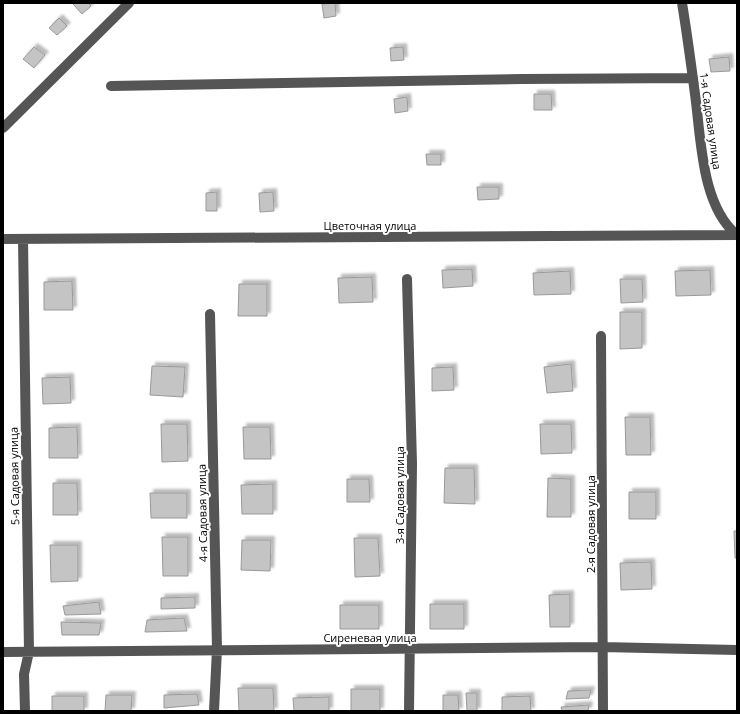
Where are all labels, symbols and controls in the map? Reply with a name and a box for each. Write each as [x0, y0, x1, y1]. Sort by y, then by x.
street label: 1-я Садовая улица [697, 71, 725, 171]
street label: Цветочная улица [324, 218, 416, 233]
street label: 5-я Садовая улица [6, 427, 22, 525]
street label: 3-я Садовая улица [392, 446, 407, 544]
street label: 4-я Садовая улица [194, 464, 210, 562]
street label: 2-я Садовая улица [583, 475, 598, 573]
street label: Сиреневая улица [323, 630, 417, 645]

